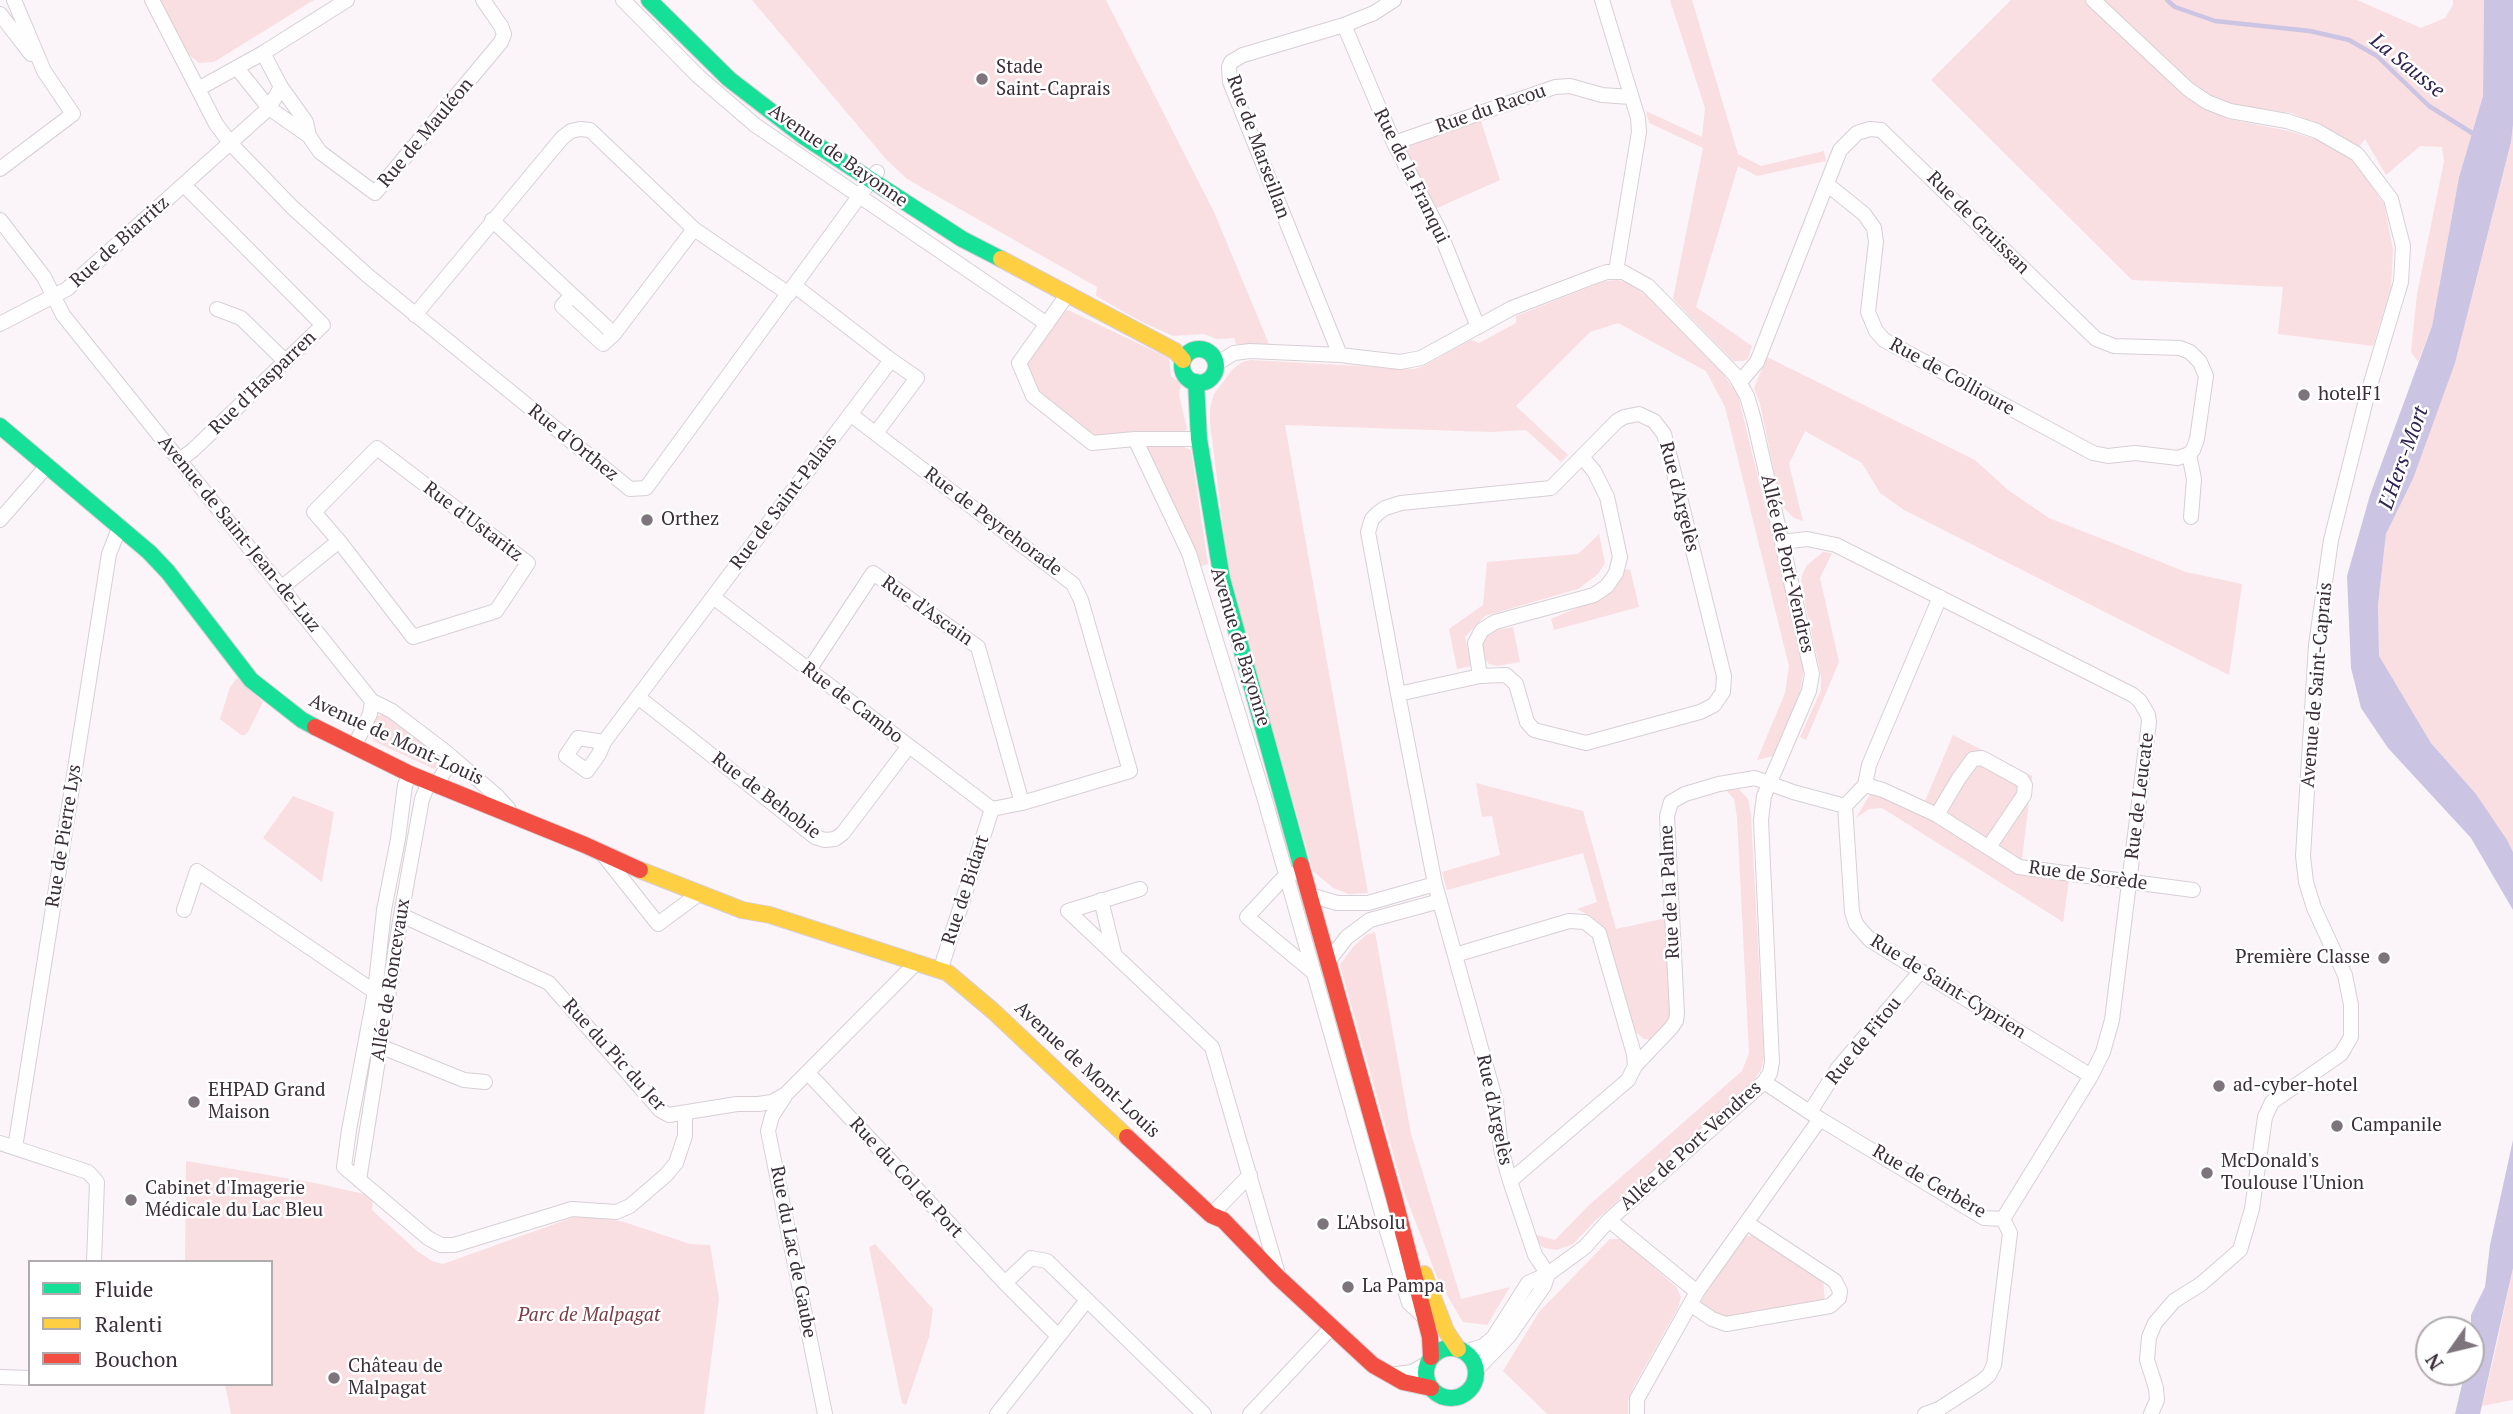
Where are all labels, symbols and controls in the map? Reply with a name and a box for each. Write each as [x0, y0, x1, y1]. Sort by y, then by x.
water label: La Sausse [2365, 28, 2449, 104]
place label: Stade Saint-Caprais [996, 57, 1111, 101]
marker: Stade Saint-Caprais [974, 71, 990, 87]
street label: Rue de Marseillan [1221, 72, 1295, 222]
street label: Rue de Mauléon [374, 74, 478, 192]
street label: Rue du Racou [1433, 80, 1549, 138]
street label: Avenue de Bayonne [764, 99, 912, 213]
street label: Rue de la Franqui [1368, 105, 1454, 247]
street label: Rue de Gruissan [1922, 167, 2034, 279]
street label: Rue de Biarritz [66, 192, 174, 292]
street label: Rue d'Hasparren [205, 326, 321, 440]
street label: Rue de Collioure [1885, 333, 2019, 421]
place label: hotelF1 [2318, 384, 2382, 406]
marker: hotelF1 [2296, 387, 2312, 403]
street label: Rue d'Orthez [523, 400, 623, 486]
water label: L'Hers-Mort [2374, 403, 2434, 513]
street label: Rue de Saint-Palais [726, 430, 842, 574]
street label: Avenue de Saint-Jean-de-Luz [153, 431, 325, 637]
street label: Rue d'Argelès [1654, 439, 1704, 555]
street label: Rue de Peyrehorade [919, 463, 1067, 581]
street label: Allée de Port-Vendres [1755, 473, 1819, 655]
street label: Rue d'Ustaritz [419, 477, 527, 567]
place label: Orthez [661, 509, 719, 531]
marker: Orthez [639, 512, 655, 528]
street label: Avenue de Bayonne [1205, 565, 1275, 729]
street label: Rue d'Ascain [877, 571, 977, 651]
street label: Avenue de Saint-Caprais [2297, 581, 2337, 789]
street label: Rue de Cambo [797, 657, 907, 749]
street label: Avenue de Mont-Louis [305, 690, 487, 790]
street label: Rue de Leucate [2121, 731, 2159, 861]
street label: Rue de Behobie [707, 748, 825, 844]
street label: Rue de Pierre Lys [41, 763, 87, 909]
street label: Rue de la Palme [1655, 824, 1685, 960]
street label: Rue de Bidart [938, 832, 994, 948]
street label: Rue de Sorède [2027, 856, 2149, 896]
street label: Allée de Roncevaux [367, 897, 415, 1063]
street label: Rue de Saint-Cyprien [1866, 930, 2030, 1044]
place label: Première Classe [2235, 947, 2370, 969]
marker: Première Classe [2376, 950, 2392, 966]
street label: Rue de Fitou [1822, 992, 1906, 1090]
street label: Rue du Pic du Jer [558, 994, 670, 1116]
street label: Avenue de Mont-Louis [1010, 997, 1164, 1143]
street label: Rue d'Argelès [1471, 1052, 1517, 1168]
place label: ad-cyber-hotel [2233, 1075, 2358, 1097]
street label: Allée de Port-Vendres [1616, 1076, 1766, 1216]
marker: ad-cyber-hotel [2211, 1078, 2227, 1094]
place label: EHPAD Grand Maison [208, 1080, 326, 1124]
marker: EHPAD Grand Maison [186, 1094, 202, 1110]
street label: Rue du Col de Port [844, 1113, 968, 1243]
place label: Campanile [2351, 1115, 2442, 1137]
marker: Campanile [2329, 1118, 2345, 1134]
street label: Rue de Cerbère [1868, 1140, 1990, 1224]
place label: McDonald's Toulouse l'Union [2221, 1151, 2364, 1195]
street label: Rue du Lac de Gaube [765, 1164, 821, 1340]
marker: McDonald's Toulouse l'Union [2199, 1165, 2215, 1181]
place label: Cabinet d'Imagerie Médicale du Lac Bleu [145, 1178, 323, 1222]
marker: Cabinet d'Imagerie Médicale du Lac Bleu [123, 1192, 139, 1208]
place label: L'Absolu [1337, 1213, 1406, 1235]
marker: L'Absolu [1315, 1216, 1331, 1232]
legend [28, 1260, 273, 1386]
text: Fluide [95, 1275, 153, 1303]
place label: La Pampa [1362, 1276, 1444, 1298]
marker: La Pampa [1340, 1279, 1356, 1295]
park label: Parc de Malpagat [518, 1305, 660, 1327]
text: Ralenti [95, 1310, 162, 1338]
north arrow [2415, 1316, 2485, 1386]
text: Bouchon [95, 1345, 178, 1373]
text: N [2419, 1349, 2448, 1375]
place label: Château de Malpagat [348, 1356, 443, 1400]
marker: Château de Malpagat [326, 1370, 342, 1386]

